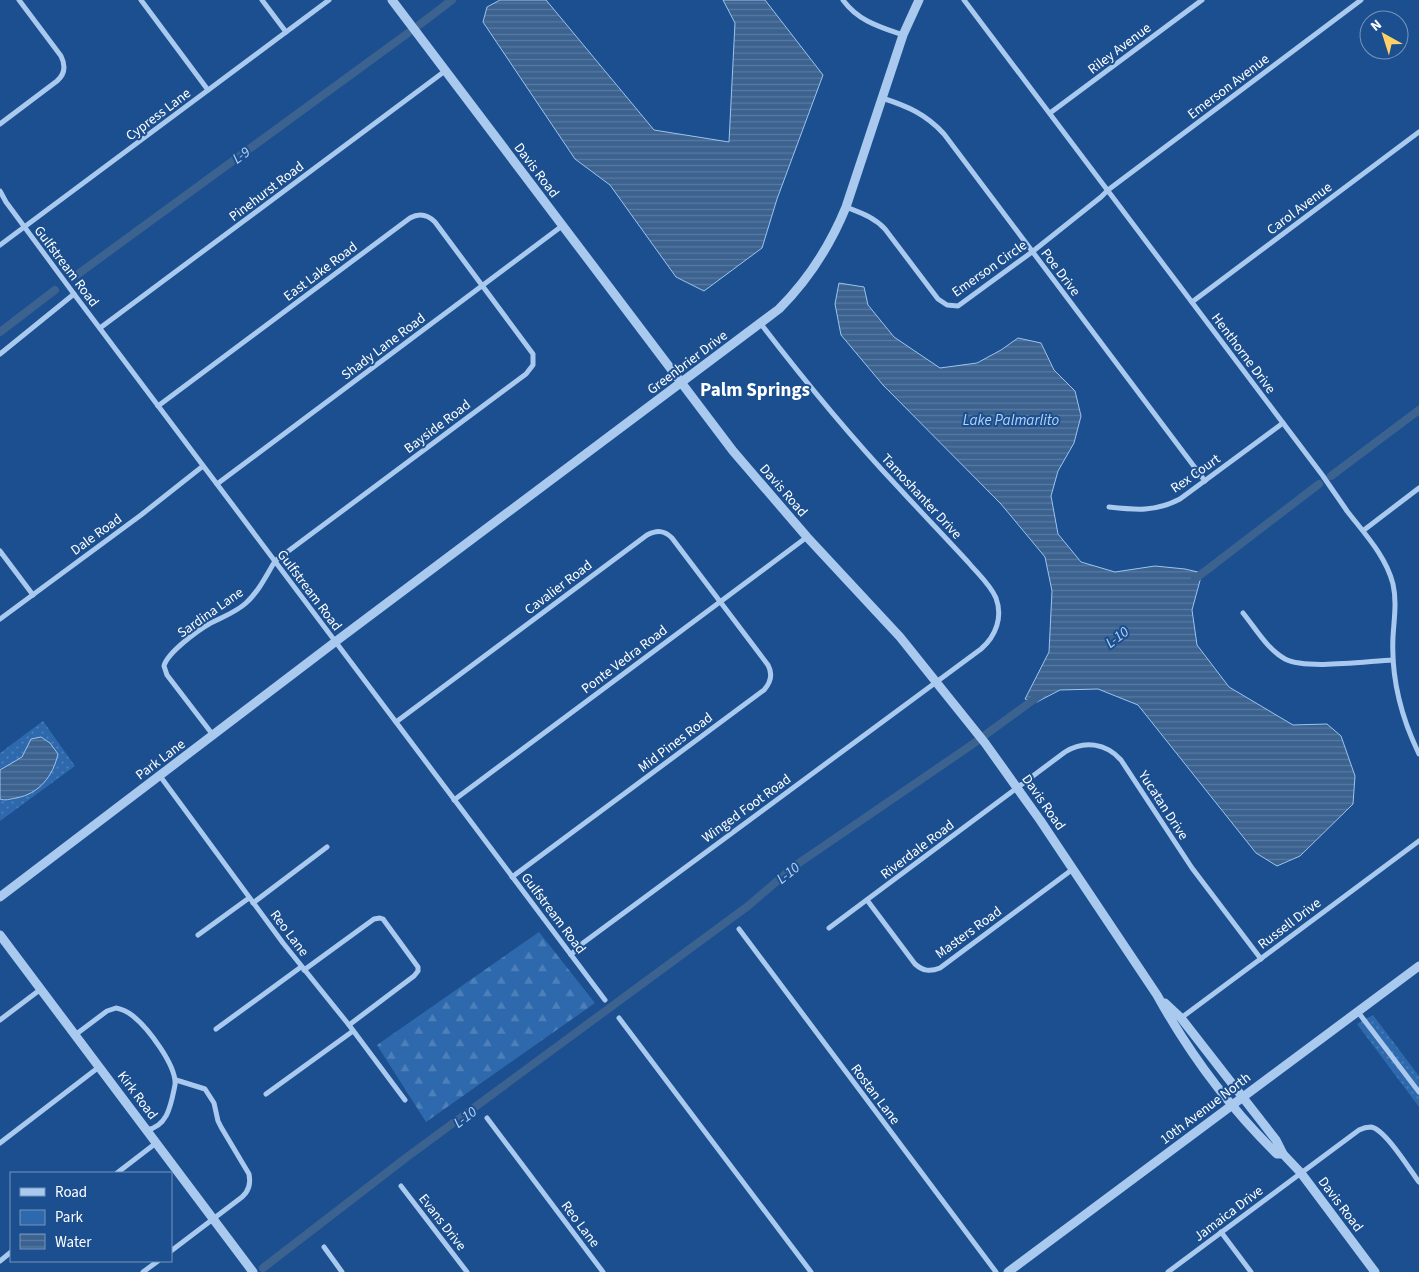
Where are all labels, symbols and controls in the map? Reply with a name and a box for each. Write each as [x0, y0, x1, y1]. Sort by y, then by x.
north arrow [1359, 10, 1409, 60]
text: N [1367, 15, 1386, 36]
street label: Riley Avenue [1084, 18, 1155, 79]
street label: Emerson Avenue [1184, 49, 1274, 124]
street label: Cypress Lane [122, 84, 195, 146]
street label: Davis Road [509, 139, 564, 202]
water label: L-9 [228, 142, 255, 169]
street label: Pinehurst Road [225, 157, 308, 227]
street label: Carol Avenue [1263, 178, 1336, 240]
street label: Gulfstream Road [29, 222, 103, 311]
street label: Emerson Circle [948, 235, 1031, 302]
street label: East Lake Road [279, 237, 362, 306]
street label: Poe Drive [1036, 245, 1085, 301]
street label: Shady Lane Road [337, 309, 430, 385]
street label: Henthorne Drive [1206, 309, 1280, 398]
street label: Greenbrier Drive [643, 326, 732, 400]
district label: Palm Springs [700, 377, 810, 404]
street label: Bayside Road [400, 395, 475, 458]
water label: Lake Palmarlito [963, 410, 1060, 431]
street label: Tamoshanter Drive [876, 449, 966, 544]
street label: Rex Court [1167, 449, 1225, 498]
street label: Davis Road [755, 460, 812, 522]
street label: Dale Road [67, 509, 126, 560]
street label: Gulfstream Road [272, 546, 346, 635]
street label: Cavalier Road [521, 556, 597, 620]
street label: Sardina Lane [174, 583, 248, 643]
street label: Ponte Vedra Road [577, 621, 672, 699]
water label: L-10 [1101, 622, 1133, 653]
street label: Mid Pines Road [634, 708, 717, 778]
street label: Park Lane [132, 734, 190, 785]
street label: Yucatan Drive [1133, 766, 1193, 844]
street label: Winged Foot Road [698, 770, 795, 848]
street label: Davis Road [1017, 770, 1070, 835]
street label: Riverdale Road [877, 815, 959, 884]
water label: L-10 [772, 857, 804, 889]
street label: Gulfstream Road [516, 869, 590, 958]
street label: Russell Drive [1254, 893, 1325, 954]
street label: Masters Road [931, 902, 1006, 964]
street label: Reo Lane [265, 906, 313, 961]
street label: Rostan Lane [846, 1060, 905, 1129]
street label: Kirk Road [112, 1067, 162, 1124]
street label: 10th Avenue North [1156, 1068, 1255, 1150]
water label: L-10 [449, 1102, 481, 1133]
legend [10, 1172, 172, 1262]
street label: Davis Road [1313, 1173, 1368, 1236]
street label: Jamaica Drive [1190, 1181, 1268, 1247]
text: Road [55, 1182, 87, 1203]
street label: Evans Drive [414, 1190, 471, 1255]
street label: Reo Lane [556, 1197, 604, 1252]
text: Park [55, 1207, 84, 1228]
text: Water [55, 1232, 92, 1253]

